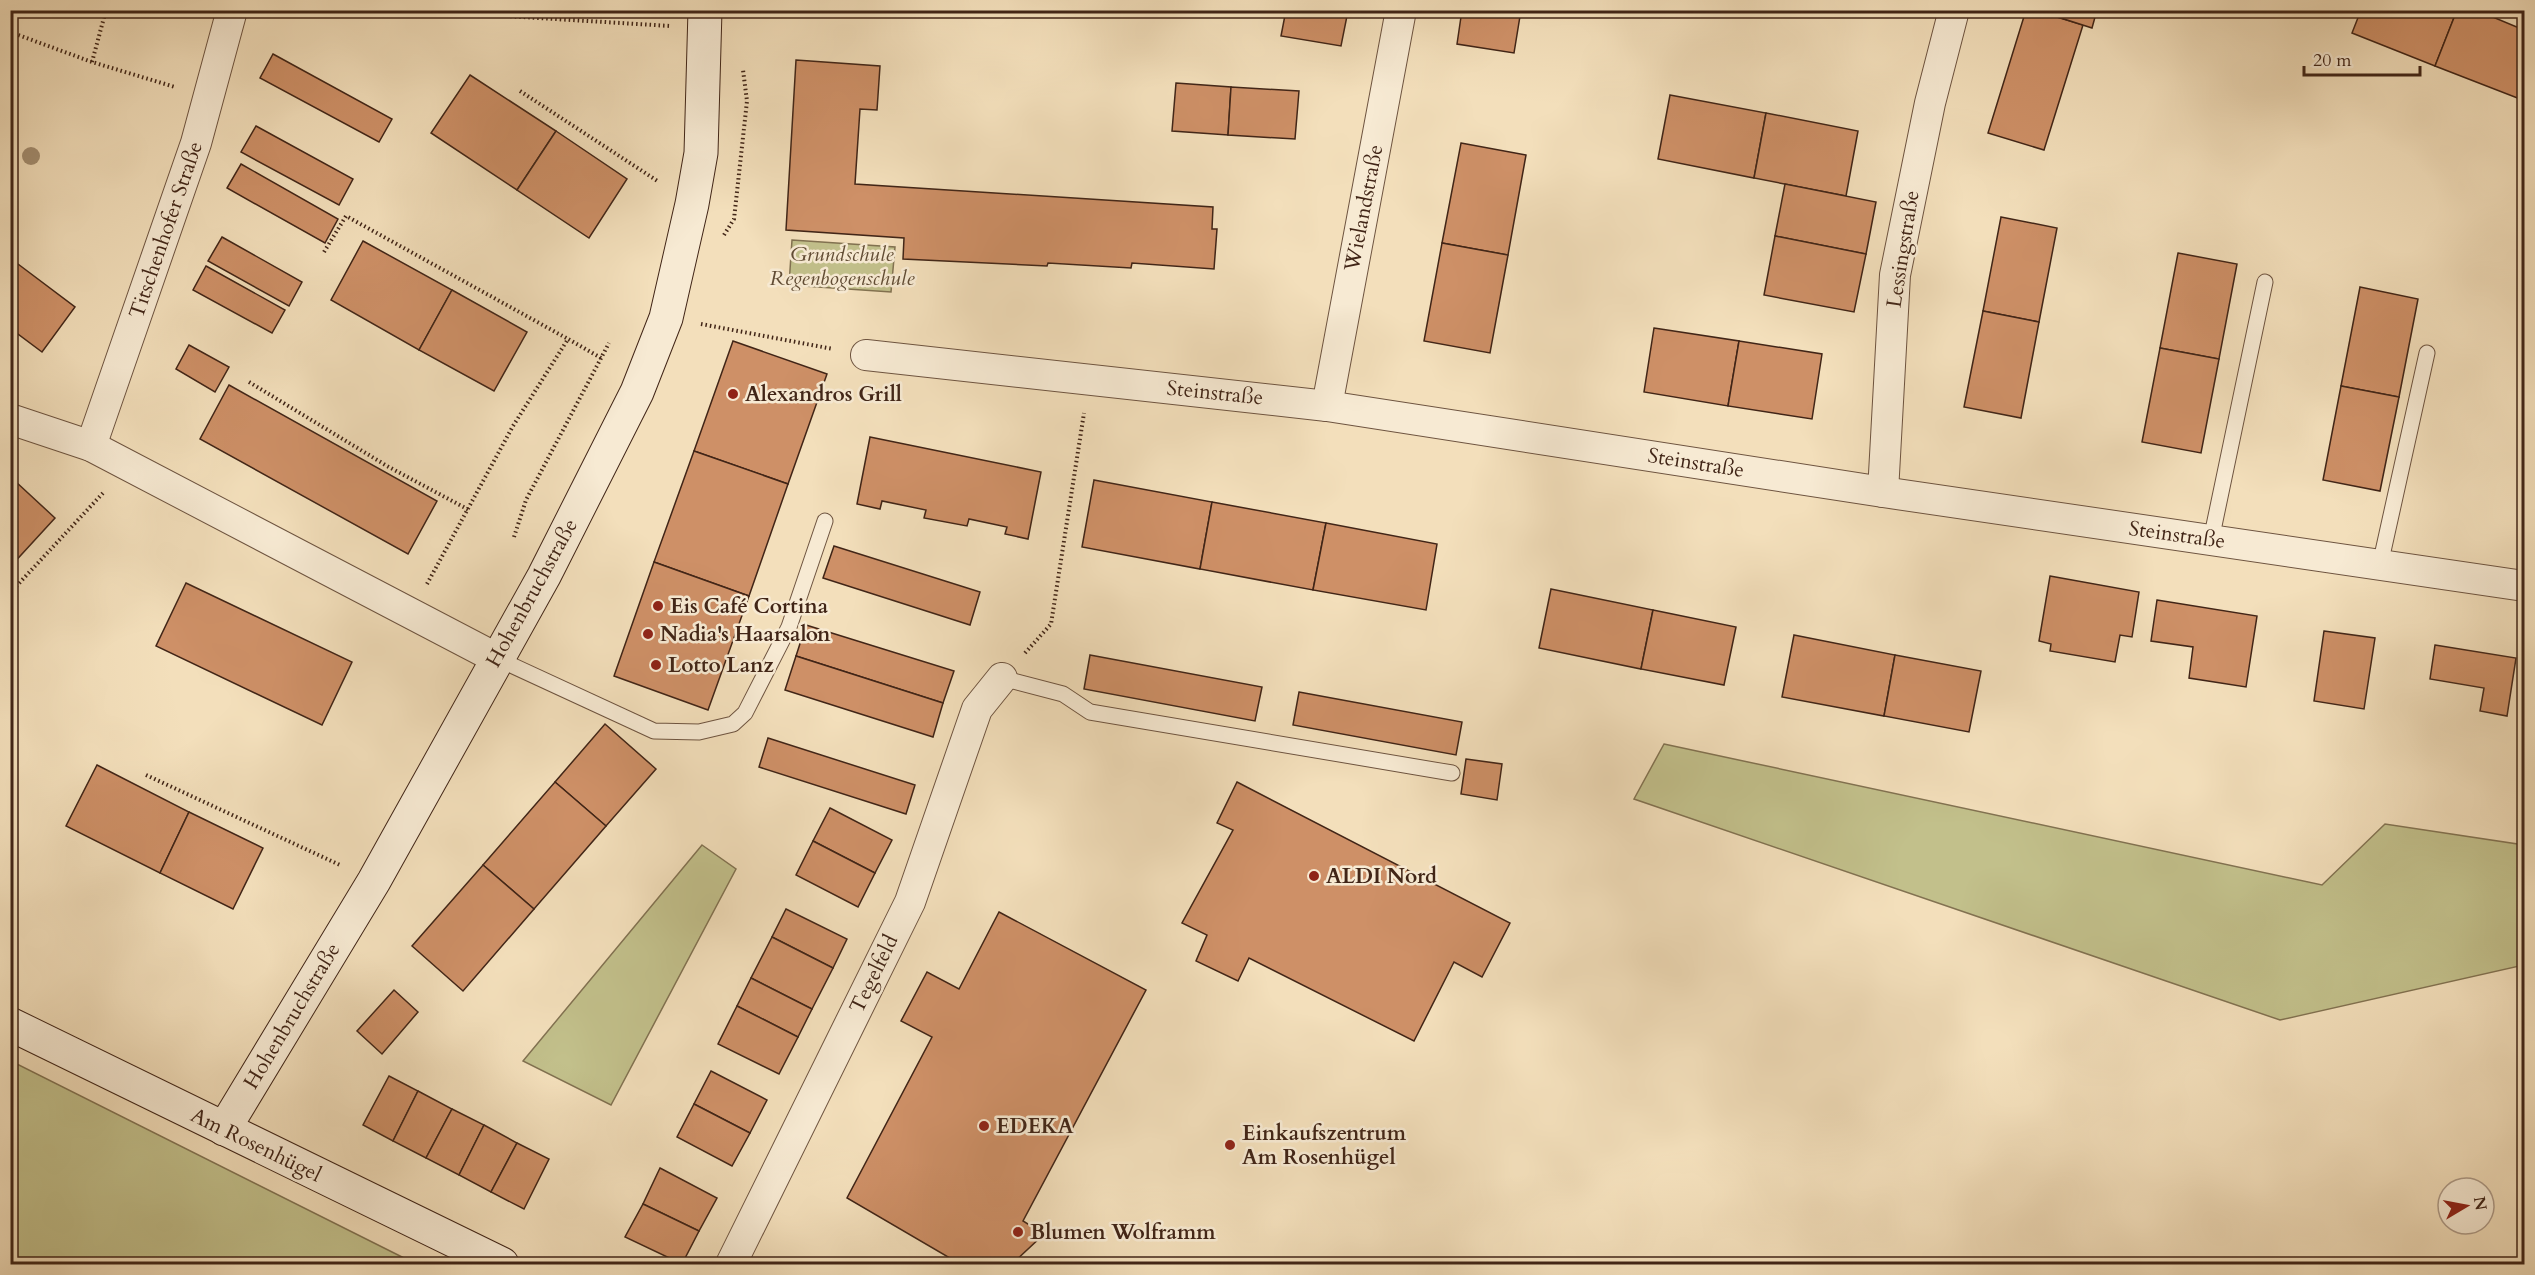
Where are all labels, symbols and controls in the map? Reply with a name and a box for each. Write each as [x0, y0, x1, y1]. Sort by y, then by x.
scale bar [2304, 39, 2420, 77]
text: 20 m [2313, 48, 2352, 73]
street label: Titschenhofer Straße [122, 138, 210, 322]
street label: Wielandstraße [1337, 142, 1391, 275]
street label: Lessingstraße [1879, 188, 1927, 310]
park label: Grundschule Regenbogenschule [769, 240, 915, 293]
street label: Steinstraße [1165, 374, 1265, 412]
place label: Alexandros Grill [745, 380, 902, 409]
marker: Alexandros Grill [726, 387, 740, 401]
street label: Steinstraße [1646, 441, 1746, 485]
street label: Hohenbruchstraße [479, 513, 585, 673]
street label: Steinstraße [2127, 514, 2227, 556]
place label: Eis Café Cortina [670, 592, 829, 621]
marker: Eis Café Cortina [651, 599, 665, 613]
place label: Nadia's Haarsalon [660, 620, 831, 649]
marker: Nadia's Haarsalon [641, 627, 655, 641]
place label: Lotto Lanz [668, 651, 775, 680]
marker: Lotto Lanz [649, 658, 663, 672]
place label: ALDI Nord [1326, 862, 1437, 891]
marker: ALDI Nord [1307, 869, 1321, 883]
street label: Tegelfeld [843, 930, 905, 1018]
street label: Hohenbruchstraße [237, 937, 347, 1095]
street label: Am Rosenhügel [186, 1101, 326, 1189]
place label: EDEKA [996, 1112, 1074, 1141]
marker: EDEKA [977, 1119, 991, 1133]
place label: Einkaufszentrum Am Rosenhügel [1242, 1119, 1407, 1172]
marker: Einkaufszentrum Am Rosenhügel [1223, 1138, 1237, 1152]
north arrow [2436, 1176, 2496, 1236]
text: N [2468, 1195, 2492, 1212]
place label: Blumen Wolframm [1030, 1218, 1216, 1247]
marker: Blumen Wolframm [1011, 1225, 1025, 1239]

